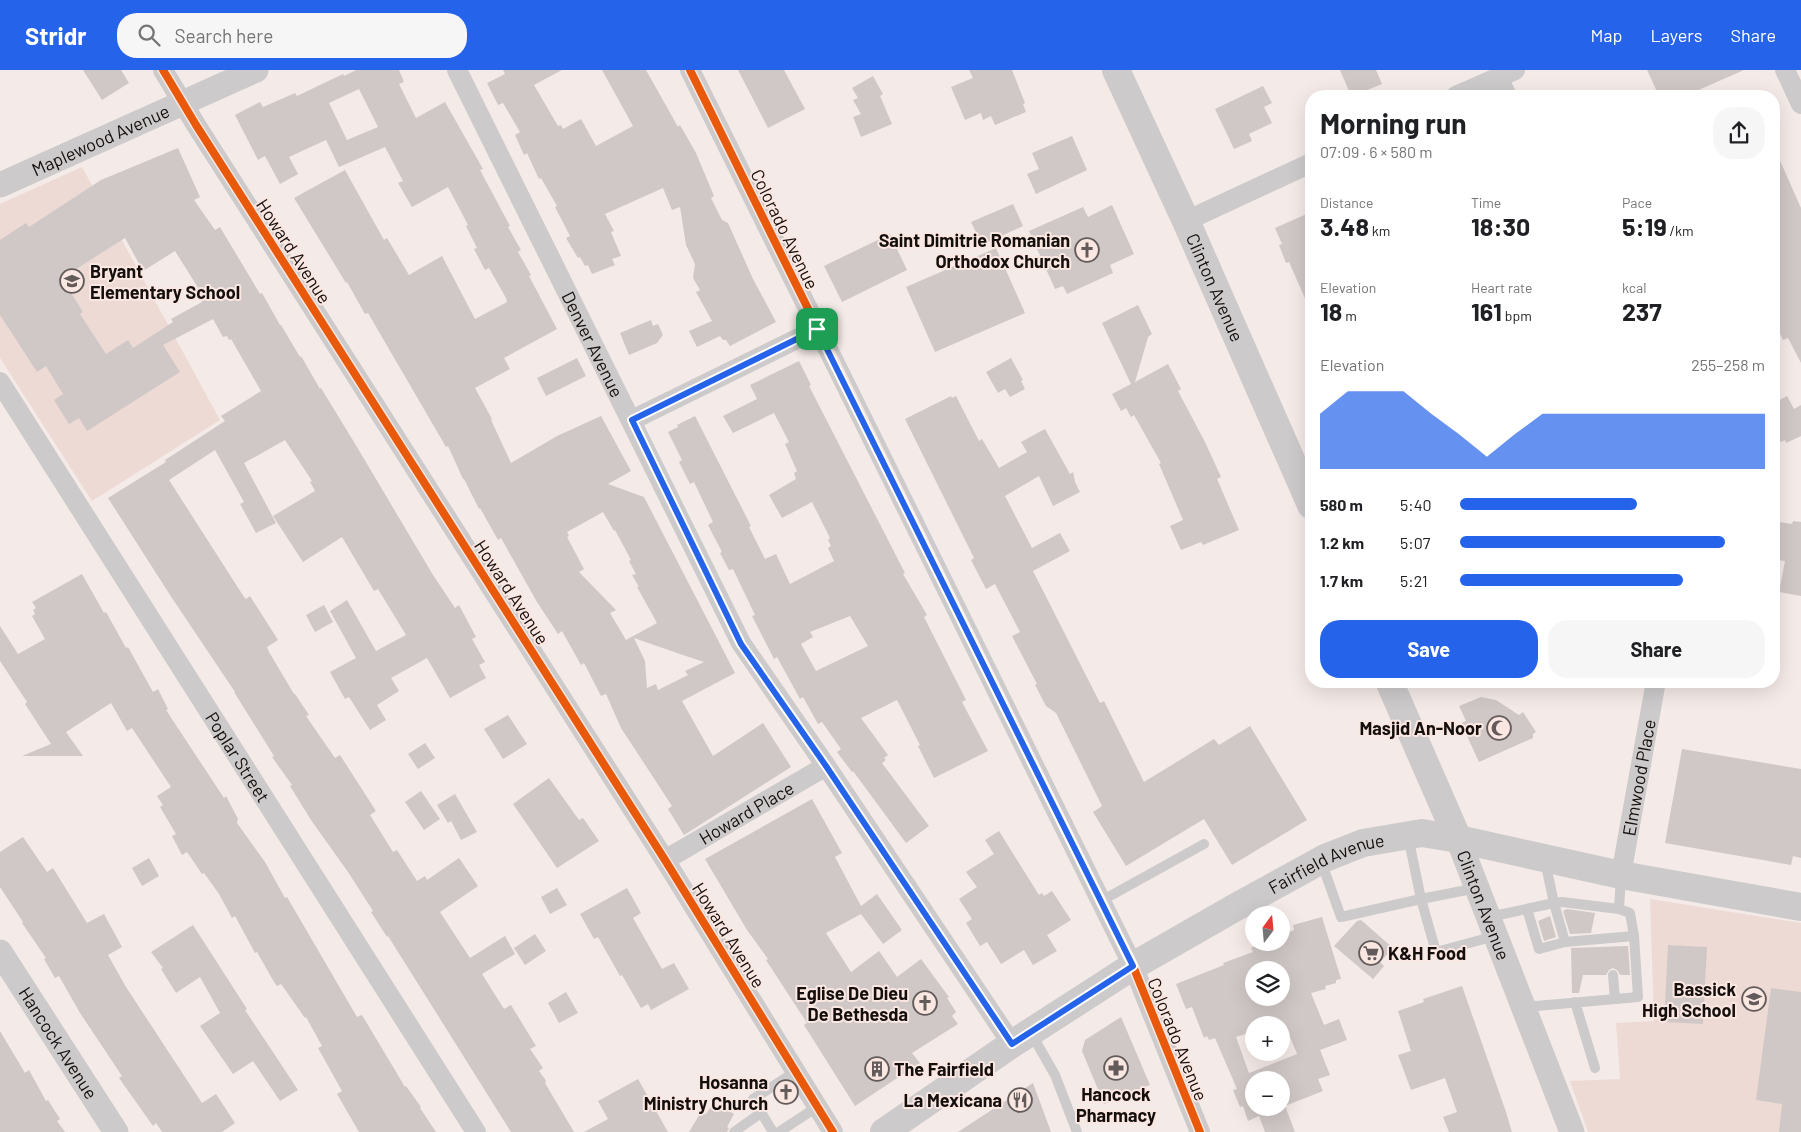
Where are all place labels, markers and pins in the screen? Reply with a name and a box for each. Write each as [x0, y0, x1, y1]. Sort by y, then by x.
place label: Saint Dimitrie Romanian Orthodox Church [879, 229, 1070, 272]
church icon: Saint Dimitrie Romanian Orthodox Church [1074, 237, 1100, 263]
place label: Bryant Elementary School [90, 260, 240, 303]
school or university icon: Bryant Elementary School [59, 268, 85, 294]
pin [796, 308, 838, 350]
mosque icon: Masjid An-Noor [1486, 715, 1512, 741]
place label: Masjid An-Noor [1359, 717, 1482, 739]
supermarket icon: K&H Food [1358, 940, 1384, 966]
place label: K&H Food [1388, 942, 1466, 964]
place label: Bassick High School [1642, 978, 1736, 1021]
place label: Eglise De Dieu De Bethesda [796, 982, 908, 1025]
school or university icon: Bassick High School [1741, 986, 1767, 1012]
church icon: Eglise De Dieu De Bethesda [912, 990, 938, 1016]
pharmacy icon: Hancock Pharmacy [1103, 1055, 1129, 1081]
building icon: The Fairfield [864, 1056, 890, 1082]
place label: The Fairfield [894, 1058, 994, 1080]
place label: Hosanna Ministry Church [644, 1071, 768, 1114]
church icon: Hosanna Ministry Church [773, 1079, 799, 1105]
place label: Hancock Pharmacy [1076, 1083, 1156, 1126]
restaurant icon: La Mexicana [1007, 1087, 1033, 1113]
place label: La Mexicana [904, 1089, 1002, 1111]

